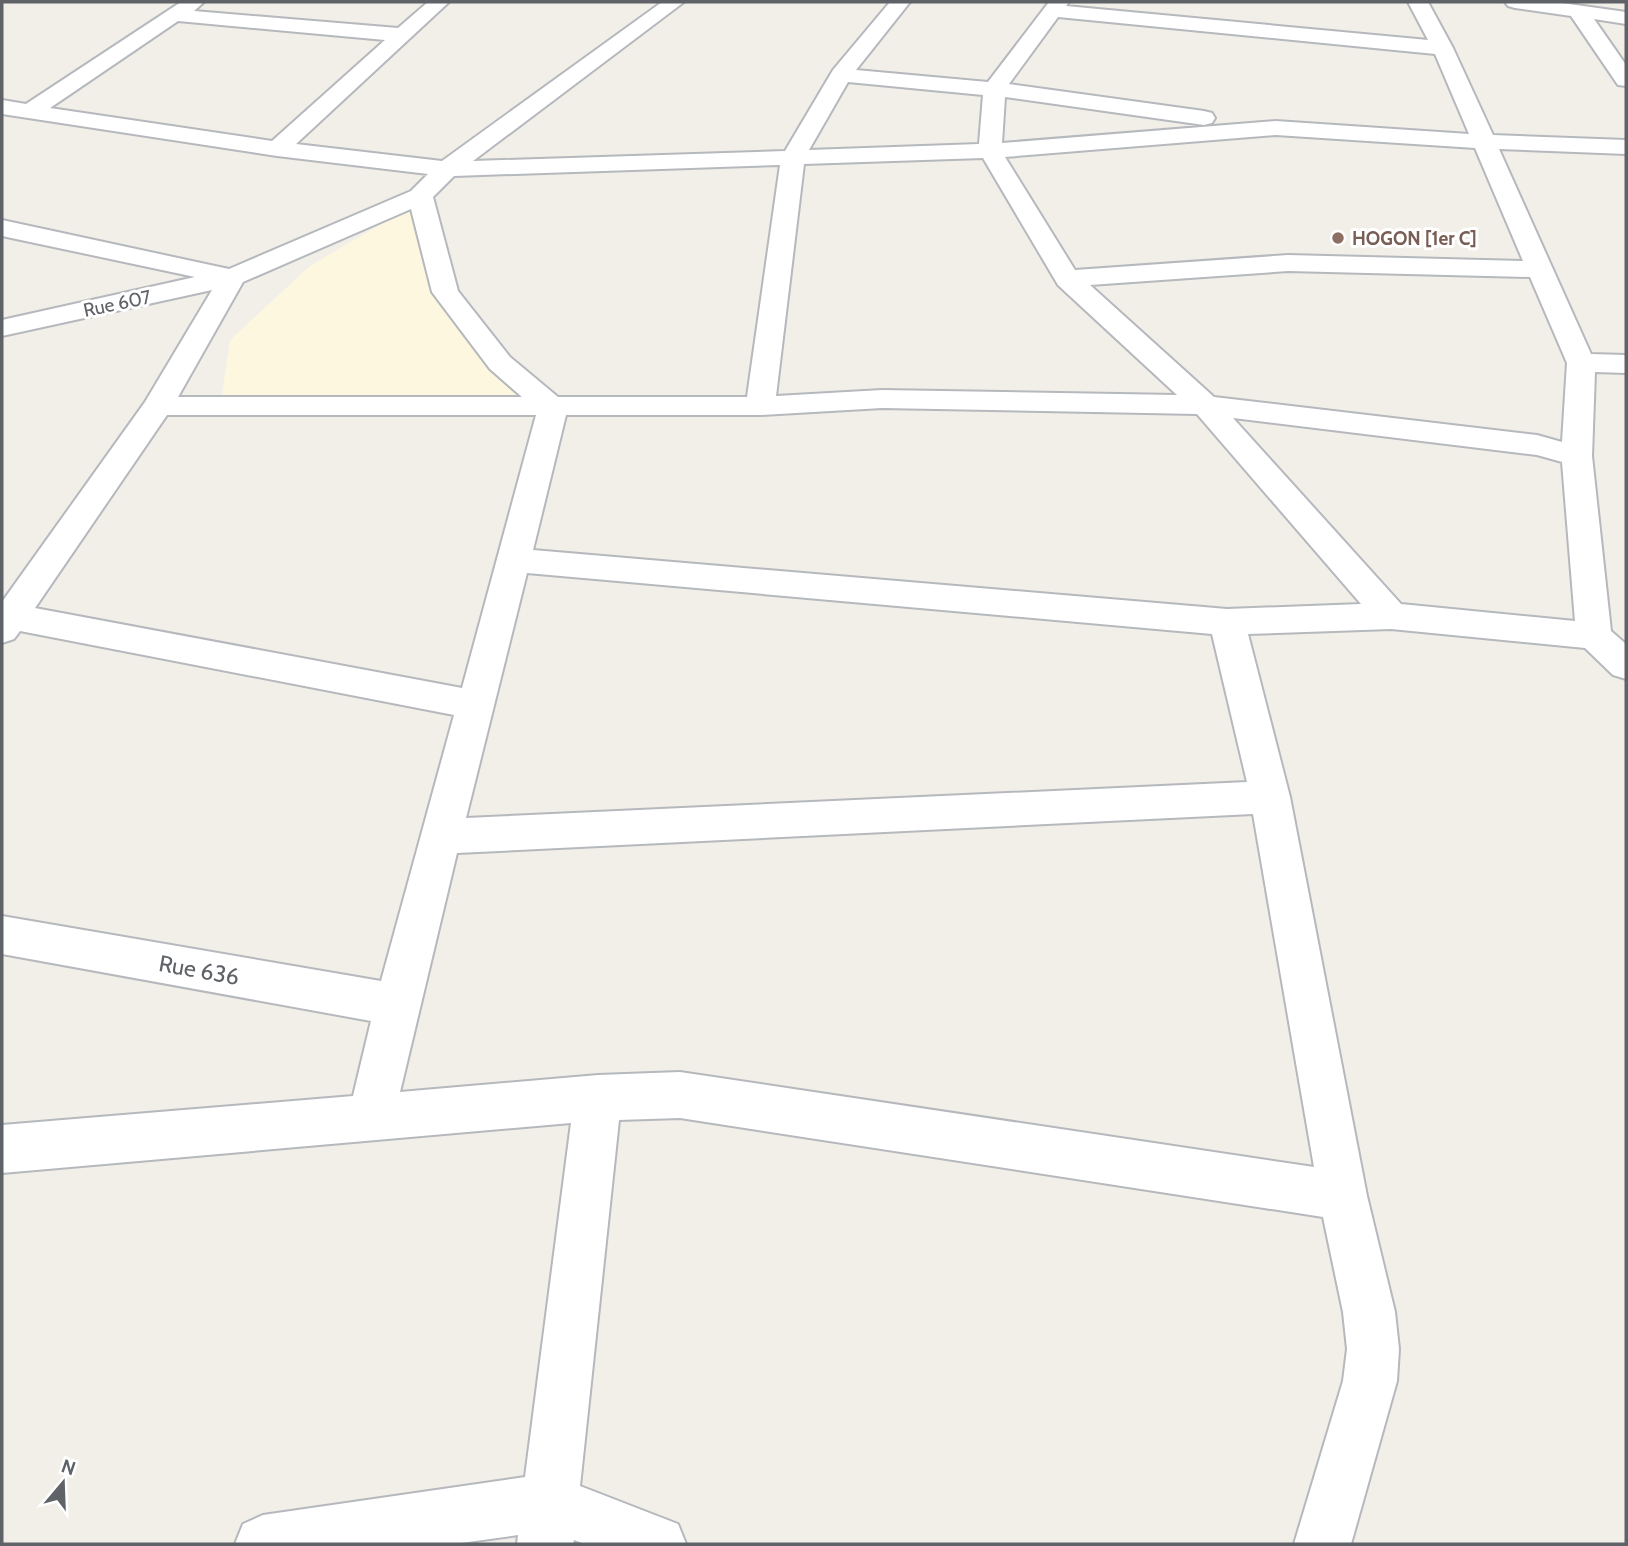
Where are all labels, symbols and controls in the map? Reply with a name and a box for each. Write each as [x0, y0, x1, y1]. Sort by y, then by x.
place label: HOGON [1er C] [1352, 227, 1477, 250]
marker: HOGON [1er C] [1330, 230, 1346, 246]
street label: Rue 607 [81, 285, 153, 322]
street label: Rue 636 [157, 949, 241, 991]
north arrow [28, 1448, 98, 1518]
text: N [58, 1454, 78, 1480]

